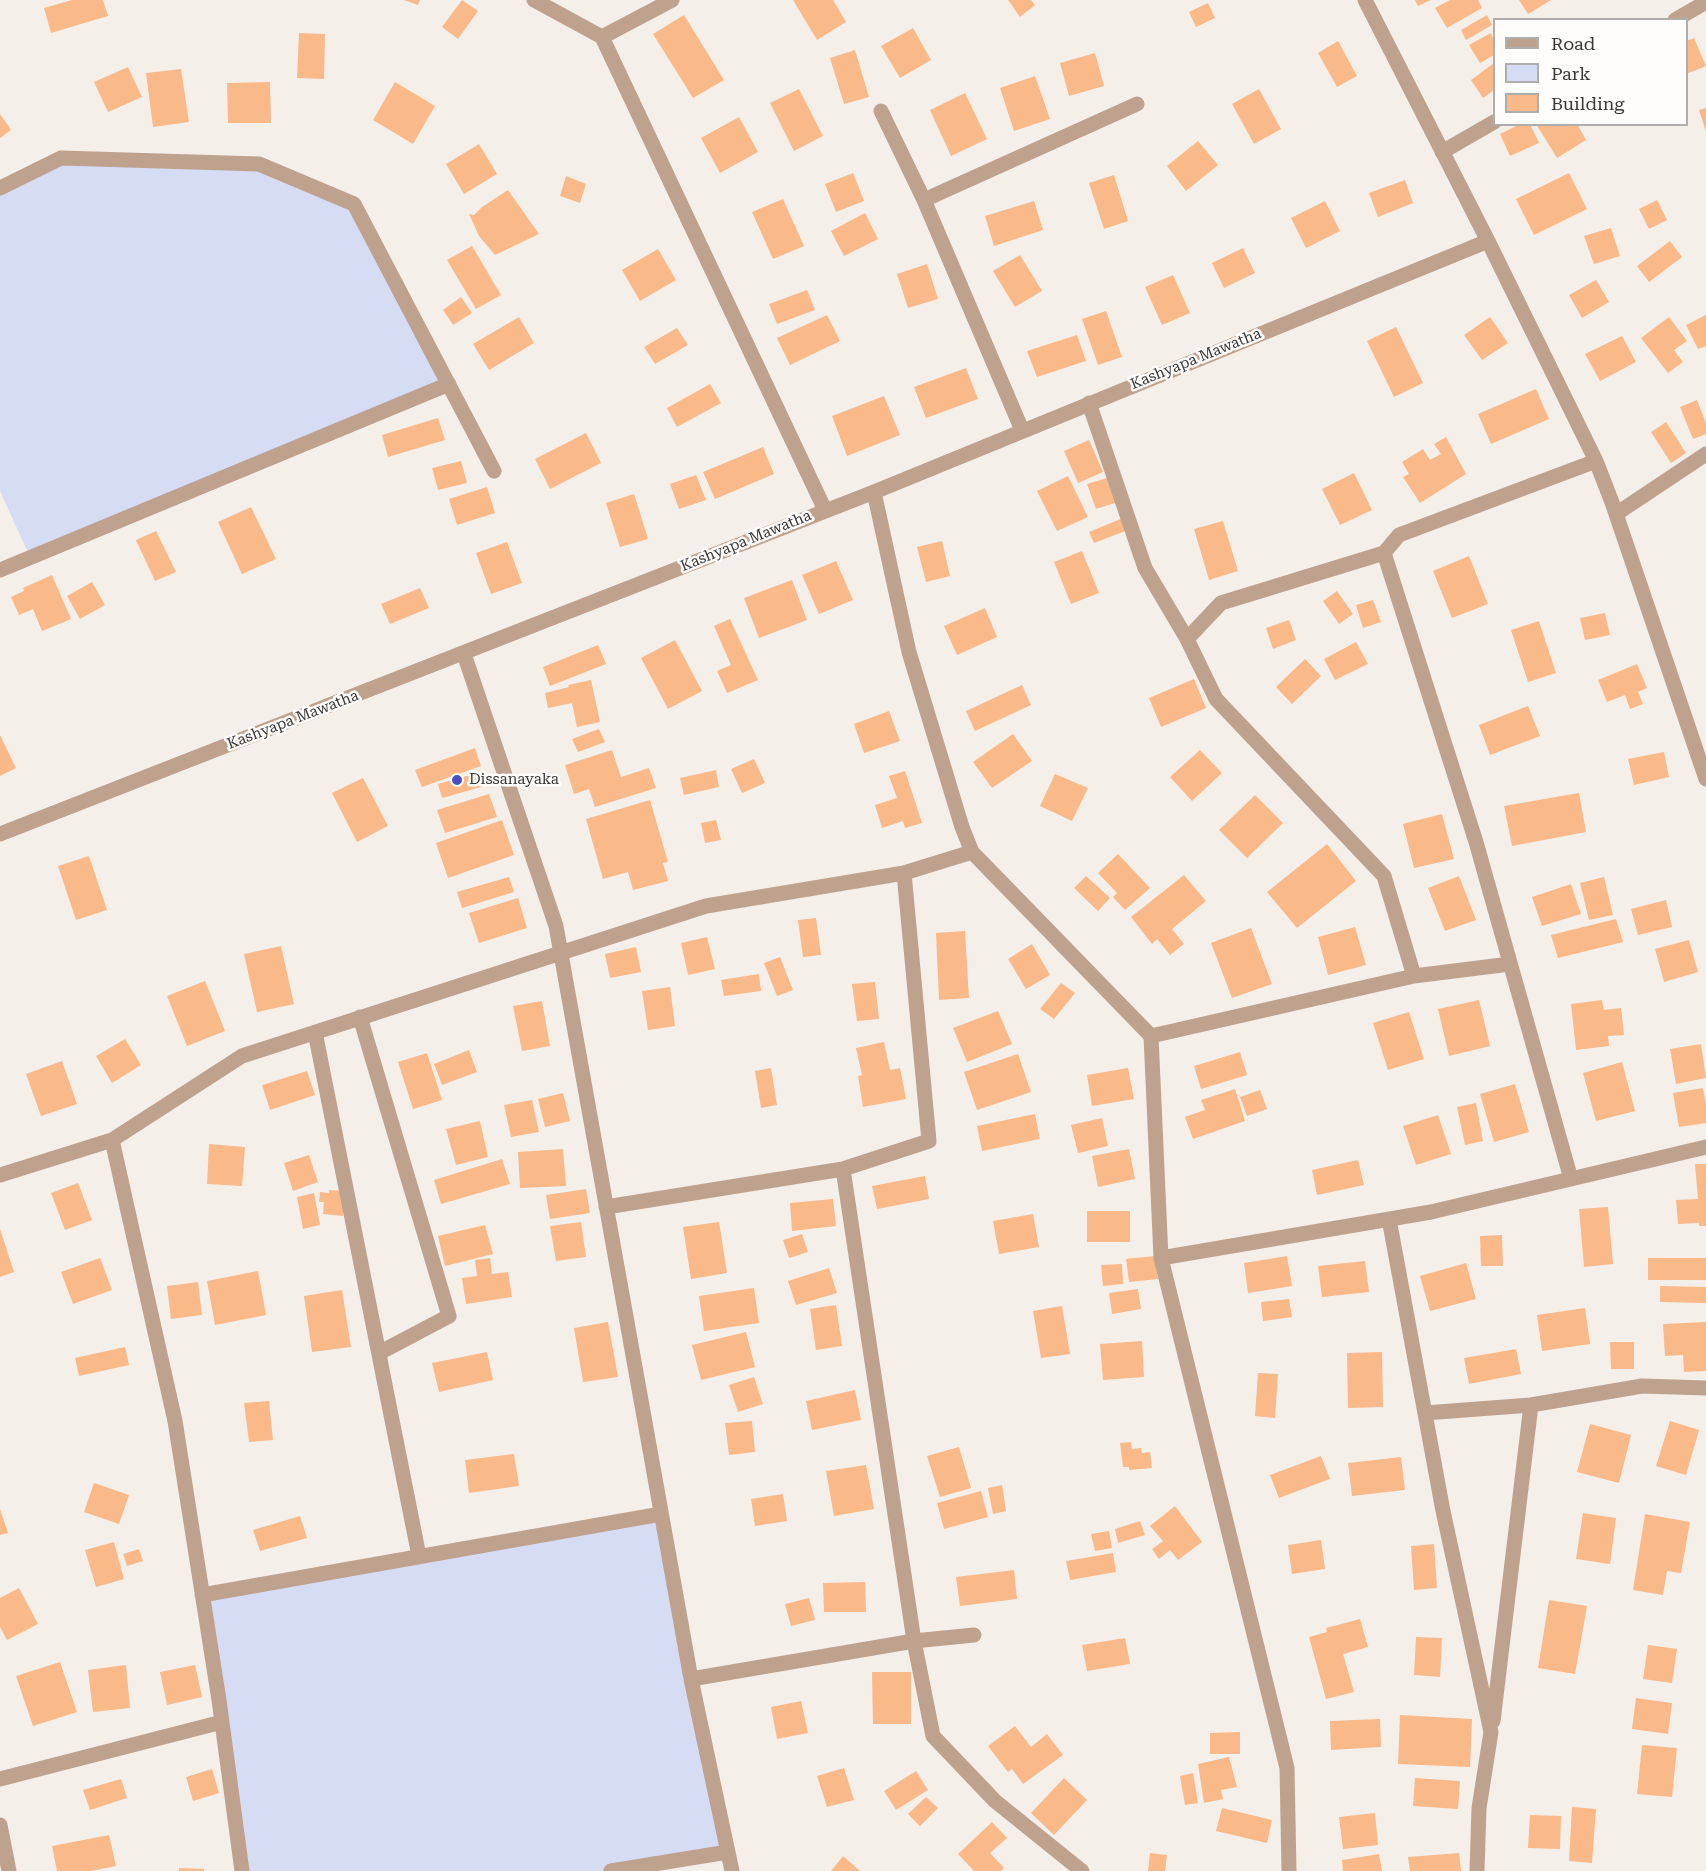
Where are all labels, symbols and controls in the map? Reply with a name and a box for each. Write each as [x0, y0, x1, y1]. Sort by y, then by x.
legend [1493, 18, 1688, 126]
text: Road [1551, 33, 1595, 54]
text: Park [1551, 63, 1591, 84]
text: Building [1551, 93, 1625, 114]
street label: Kashyapa Mawatha [1128, 325, 1264, 393]
street label: Kashyapa Mawatha [678, 507, 814, 575]
street label: Kashyapa Mawatha [225, 687, 361, 753]
place label: Dissanayaka [469, 771, 559, 789]
marker: Dissanayaka [450, 773, 464, 787]

